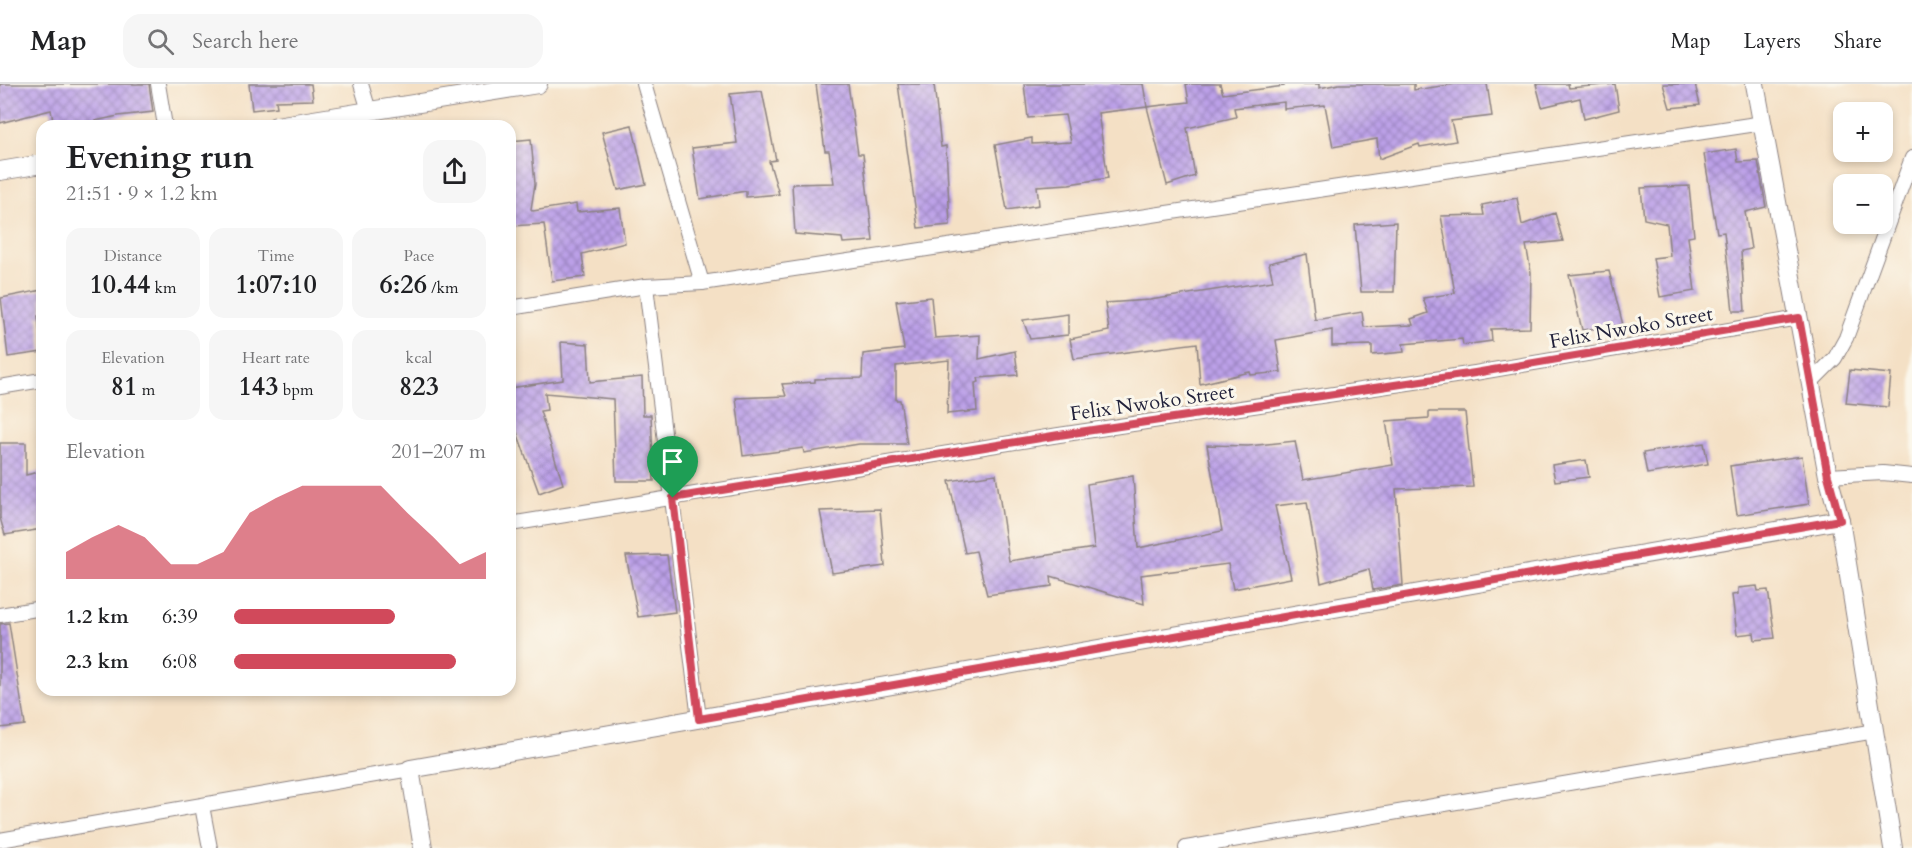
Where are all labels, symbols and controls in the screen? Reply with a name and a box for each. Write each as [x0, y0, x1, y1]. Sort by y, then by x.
search box [123, 14, 543, 68]
text: Map [30, 22, 87, 60]
icon: search [144, 25, 177, 58]
text: Search here [192, 26, 299, 56]
text: Map [1671, 27, 1711, 56]
text: Layers [1744, 27, 1801, 56]
text: Share [1834, 27, 1882, 56]
map controls [1833, 102, 1893, 234]
button: + [1833, 102, 1893, 162]
text: Evening run [66, 135, 254, 180]
button: share [423, 140, 486, 203]
button: − [1833, 174, 1893, 234]
text: 21:51 · 9 × 1.2 km [66, 180, 218, 207]
text: Distance [104, 245, 162, 267]
text: Time [257, 245, 295, 267]
text: Pace [404, 245, 434, 267]
text: 10.44 [89, 267, 150, 302]
text: 1:07:10 [235, 267, 317, 302]
text: 6:26 [379, 267, 427, 302]
text: km [150, 277, 177, 299]
text: /km [427, 277, 459, 299]
street label: Felix Nwoko Street [1547, 300, 1716, 355]
text: Elevation [101, 347, 165, 369]
text: Heart rate [242, 347, 310, 369]
text: kcal [406, 347, 432, 369]
text: 81 [111, 369, 137, 404]
text: 143 [239, 369, 279, 404]
text: 823 [399, 369, 439, 404]
street label: Felix Nwoko Street [1068, 378, 1237, 427]
text: m [137, 379, 155, 401]
text: bpm [279, 379, 313, 401]
pin [647, 436, 698, 498]
text: Elevation [66, 438, 145, 465]
text: 201–207 m [391, 438, 486, 465]
icon: arrive [656, 445, 689, 478]
text: 1.2 km [66, 603, 129, 630]
text: 6:39 [162, 603, 198, 630]
text: 2.3 km [66, 648, 129, 675]
text: 6:08 [162, 648, 198, 675]

